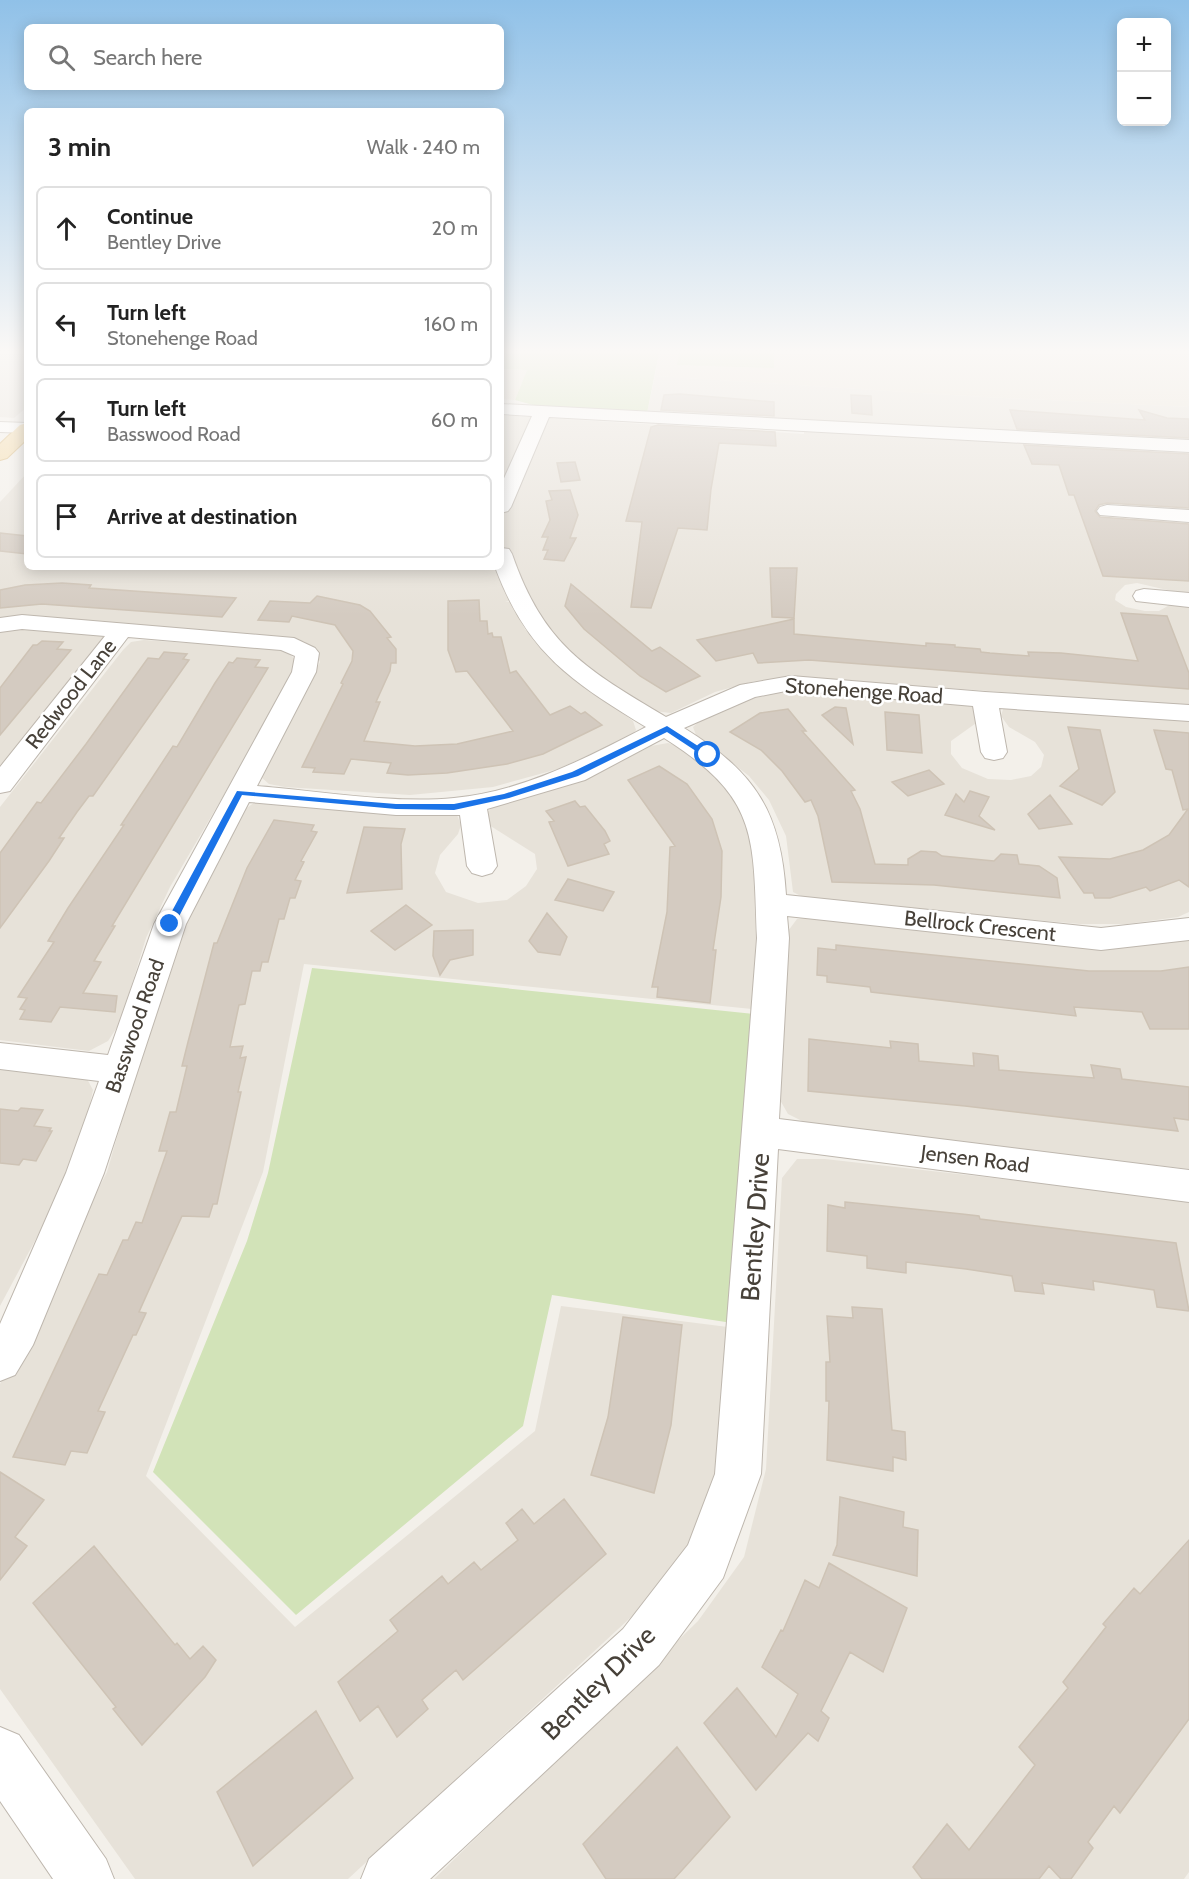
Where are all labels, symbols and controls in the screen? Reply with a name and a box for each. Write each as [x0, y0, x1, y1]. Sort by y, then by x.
map controls [1117, 18, 1171, 126]
button: + [1117, 18, 1171, 72]
search box [24, 24, 504, 90]
icon: search [45, 41, 78, 74]
text: Search here [93, 44, 202, 71]
button: − [1117, 72, 1171, 126]
text: 3 min [48, 131, 111, 163]
text: Walk · 240 m [367, 135, 480, 159]
text: Continue [107, 203, 193, 230]
icon: ahead [50, 212, 83, 245]
text: 20 m [432, 216, 478, 240]
text: Bentley Drive [107, 230, 221, 254]
text: Turn left [107, 299, 186, 326]
icon: left [50, 308, 83, 341]
text: 160 m [424, 312, 478, 336]
text: Stonehenge Road [107, 326, 258, 350]
text: Turn left [107, 395, 186, 422]
icon: left [50, 404, 83, 437]
text: 60 m [431, 408, 478, 432]
text: Basswood Road [107, 422, 240, 446]
icon: arrive [50, 500, 83, 533]
text: Arrive at destination [107, 503, 297, 530]
street label: Redwood Lane [20, 634, 121, 754]
street label: Stonehenge Road [784, 673, 944, 708]
route start [694, 741, 720, 767]
street label: Bellrock Crescent [903, 905, 1057, 946]
route end [156, 910, 182, 936]
street label: Basswood Road [100, 956, 169, 1096]
street label: Jensen Road [918, 1139, 1031, 1178]
street label: Bentley Drive [734, 1152, 776, 1302]
street label: Bentley Drive [534, 1619, 662, 1747]

